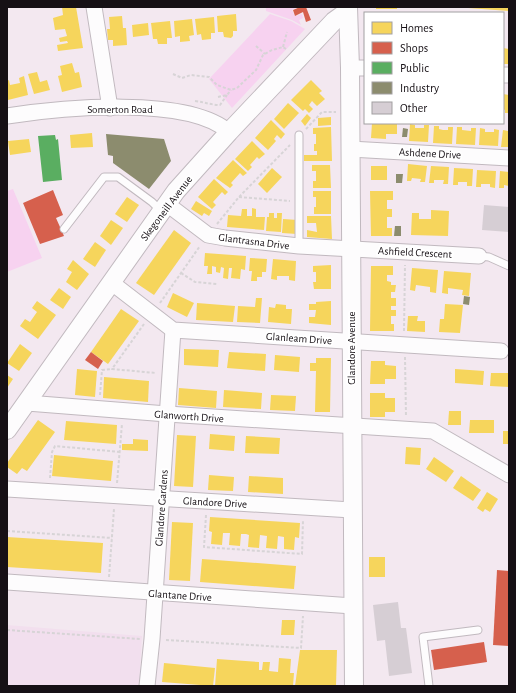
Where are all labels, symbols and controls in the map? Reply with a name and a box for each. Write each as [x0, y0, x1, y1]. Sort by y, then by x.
legend [364, 12, 504, 124]
text: Homes [400, 22, 433, 34]
text: Shops [400, 42, 428, 54]
text: Public [400, 62, 429, 74]
text: Industry [400, 82, 439, 95]
text: Other [400, 102, 427, 114]
street label: Somerton Road [87, 104, 153, 115]
street label: Ashdene Drive [399, 146, 461, 161]
street label: Skegoneill Avenue [138, 174, 194, 243]
street label: Glantrasna Drive [218, 232, 290, 251]
street label: Ashfield Crescent [378, 245, 453, 260]
street label: Glandore Avenue [346, 311, 357, 385]
street label: Glanleam Drive [266, 331, 332, 346]
street label: Glanworth Drive [154, 409, 224, 424]
street label: Glandore Gardens [153, 469, 170, 547]
street label: Glandore Drive [183, 495, 247, 510]
street label: Glantane Drive [148, 588, 212, 603]

